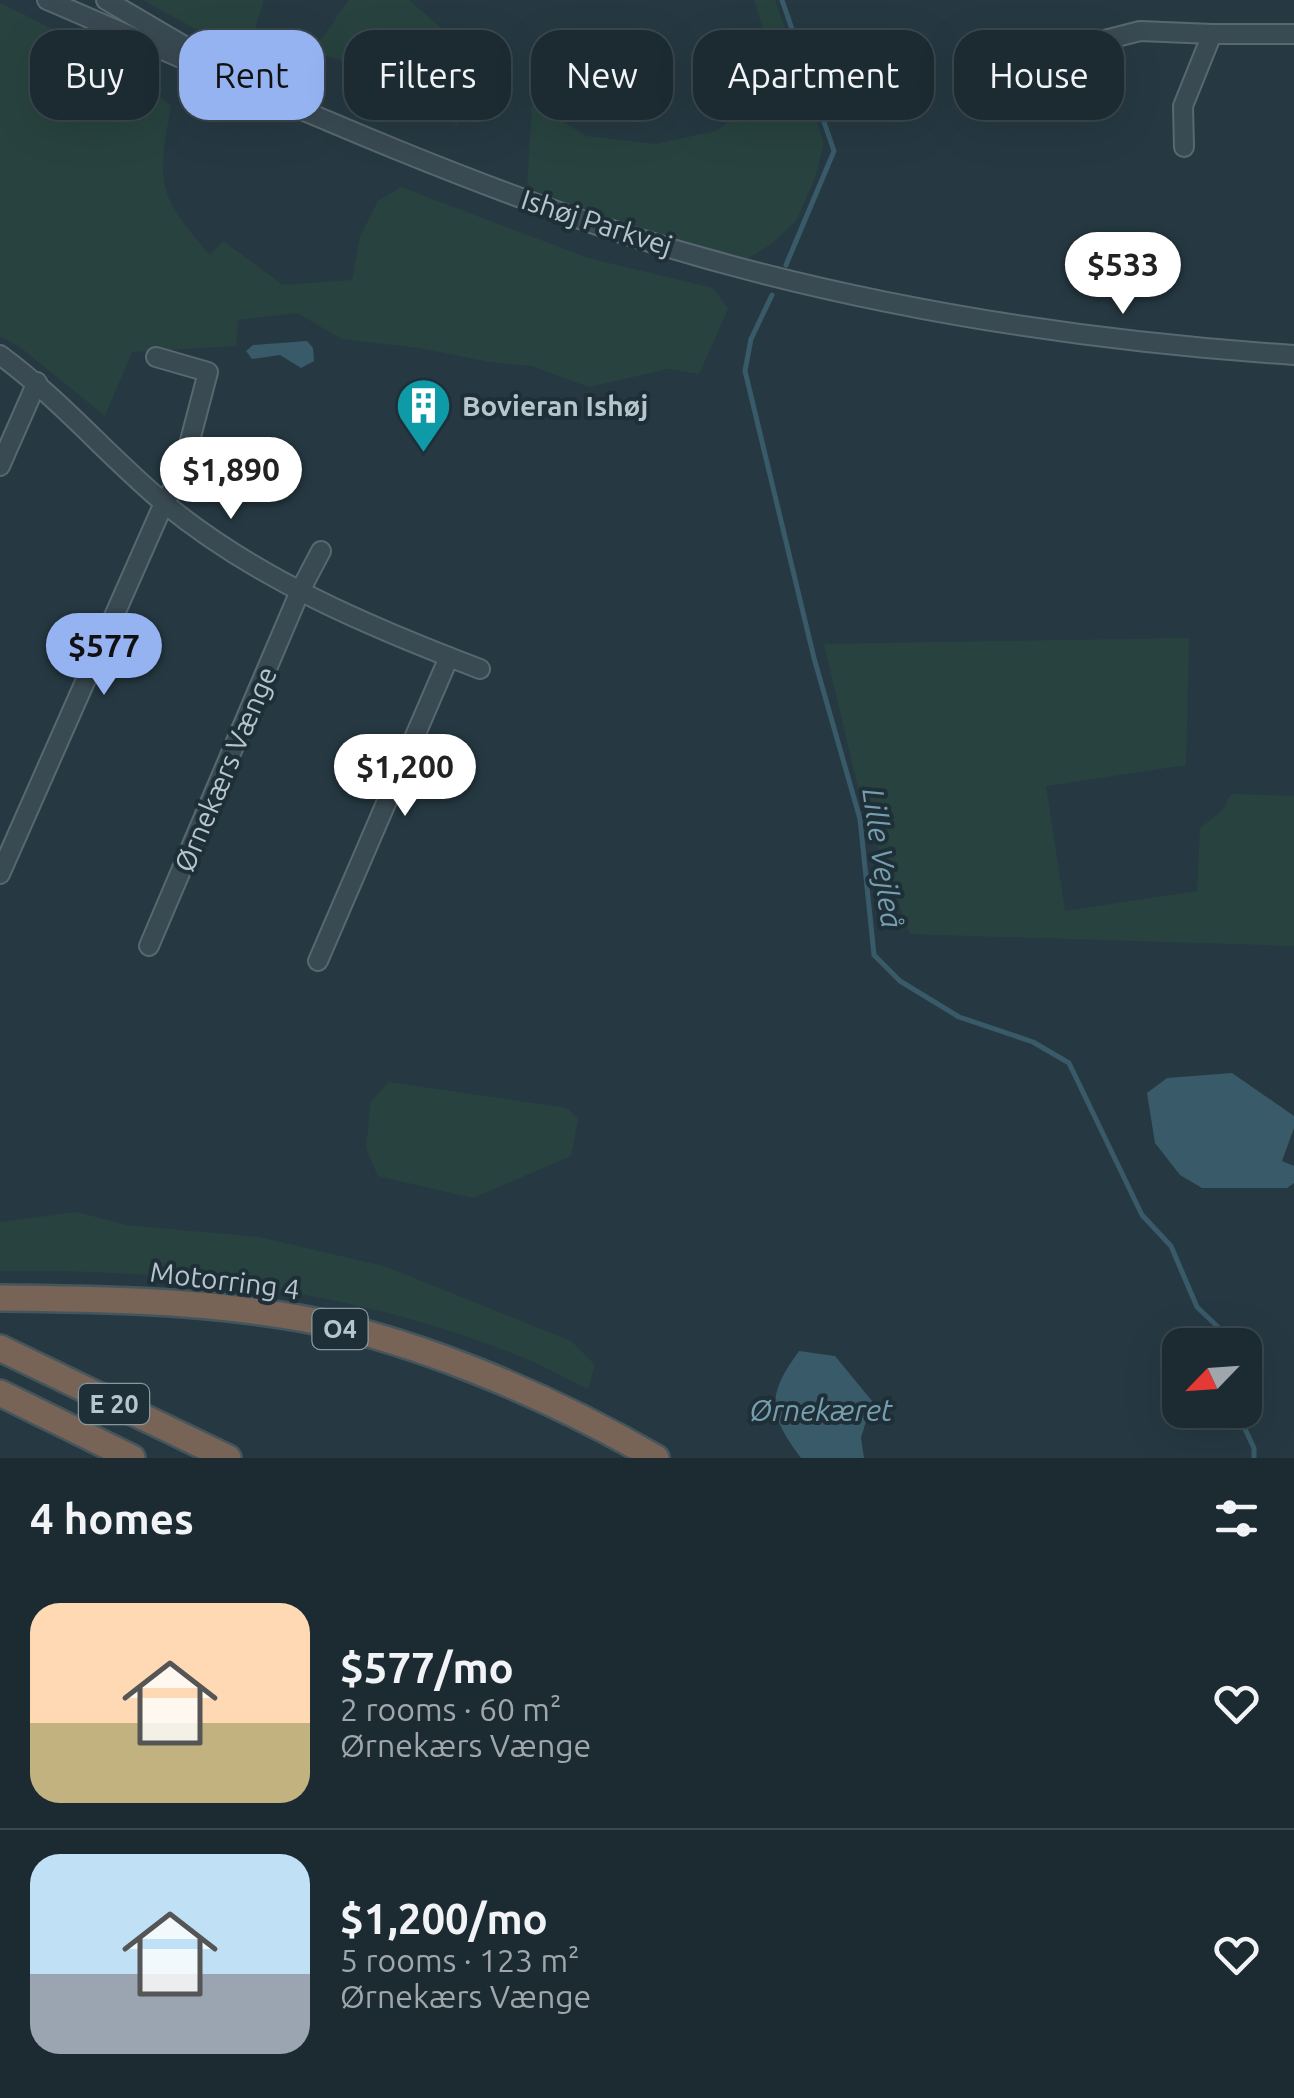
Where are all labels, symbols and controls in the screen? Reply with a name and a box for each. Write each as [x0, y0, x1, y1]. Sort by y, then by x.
chip: Buy [30, 30, 159, 120]
chip: Rent [179, 30, 324, 120]
chip: Filters [344, 30, 511, 120]
chip: New [531, 30, 673, 120]
chip: Apartment [693, 30, 934, 120]
chip: House [954, 30, 1124, 120]
street label: Ishøj Parkvej [518, 183, 676, 261]
pin: $533 [1064, 232, 1182, 317]
text: $533 [1087, 246, 1159, 282]
building icon: Bovieran Ishøj [393, 375, 453, 454]
place label: Bovieran Ishøj [462, 390, 648, 421]
pin: $1,890 [150, 437, 312, 522]
text: $1,890 [182, 451, 280, 487]
pin: $577 [45, 613, 163, 698]
text: $577 [68, 627, 140, 663]
street label: Ørnekærs Vænge [168, 662, 282, 876]
pin: $1,200 [324, 734, 486, 819]
text: $1,200 [356, 748, 454, 784]
water label: Lille Vejleå [856, 786, 910, 930]
street label: Motorring 4 [148, 1255, 302, 1305]
road number: O4 [312, 1309, 368, 1349]
north arrow [1162, 1328, 1262, 1428]
map controls [1162, 1328, 1262, 1428]
road number: E 20 [79, 1384, 149, 1424]
water label: Ørnekæret [749, 1393, 893, 1427]
icon: filters [1209, 1491, 1264, 1546]
text: 4 homes [30, 1495, 194, 1542]
icon: home [110, 1643, 230, 1763]
text: $577/mo [340, 1644, 514, 1691]
icon: heart [1209, 1676, 1264, 1731]
text: 2 rooms · 60 m² [340, 1691, 561, 1727]
text: Ørnekærs Vænge [340, 1727, 591, 1763]
icon: home [110, 1894, 230, 2014]
text: $1,200/mo [340, 1895, 548, 1942]
icon: heart [1209, 1927, 1264, 1982]
text: 5 rooms · 123 m² [340, 1942, 580, 1978]
text: Ørnekærs Vænge [340, 1978, 591, 2014]

